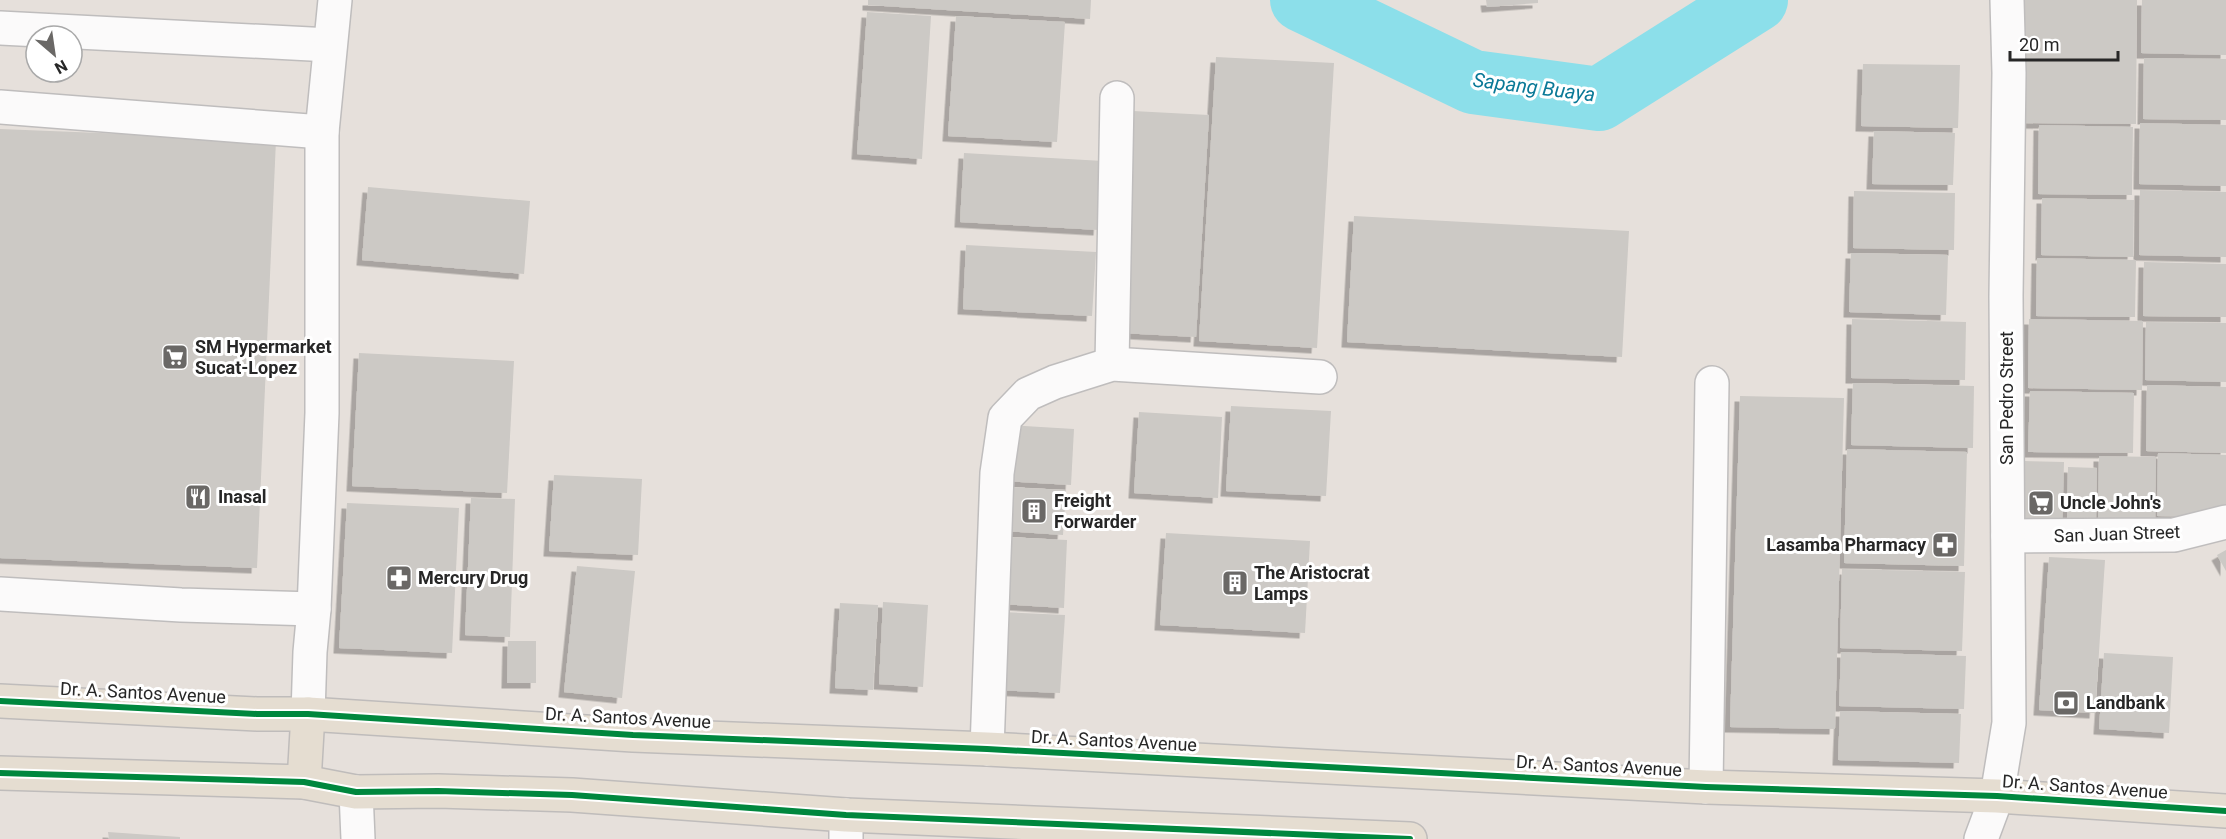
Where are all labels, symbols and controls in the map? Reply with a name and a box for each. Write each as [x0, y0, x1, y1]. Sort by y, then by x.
north arrow [24, 24, 84, 84]
scale bar [2010, 24, 2118, 62]
text: 20 m [2019, 34, 2059, 55]
text: N [51, 56, 71, 78]
water label: Sapang Buaya [1472, 68, 1596, 106]
street label: San Pedro Street [1996, 331, 2017, 465]
place label: SM Hypermarket Sucat-Lopez [195, 336, 332, 378]
supermarket icon: SM Hypermarket Sucat-Lopez [160, 342, 190, 372]
restaurant icon: Inasal [183, 482, 213, 512]
place label: Inasal [218, 486, 267, 507]
supermarket icon: Uncle John's [2026, 488, 2056, 518]
place label: Freight Forwarder [1054, 490, 1137, 532]
place label: Uncle John's [2060, 492, 2161, 513]
building icon: Freight Forwarder [1019, 496, 1049, 526]
street label: San Juan Street [2053, 521, 2181, 546]
pharmacy icon: Lasamba Pharmacy [1930, 530, 1960, 560]
place label: Lasamba Pharmacy [1766, 534, 1927, 555]
place label: The Aristocrat Lamps [1254, 562, 1370, 604]
pharmacy icon: Mercury Drug [384, 563, 414, 593]
place label: Mercury Drug [418, 567, 528, 588]
building icon: The Aristocrat Lamps [1220, 568, 1250, 598]
street label: Dr. A. Santos Avenue [60, 678, 226, 707]
bank icon: Landbank [2051, 688, 2081, 718]
place label: Landbank [2086, 692, 2165, 713]
street label: Dr. A. Santos Avenue [545, 703, 711, 732]
street label: Dr. A. Santos Avenue [1031, 726, 1197, 755]
street label: Dr. A. Santos Avenue [1516, 751, 1682, 780]
street label: Dr. A. Santos Avenue [2001, 770, 2169, 803]

